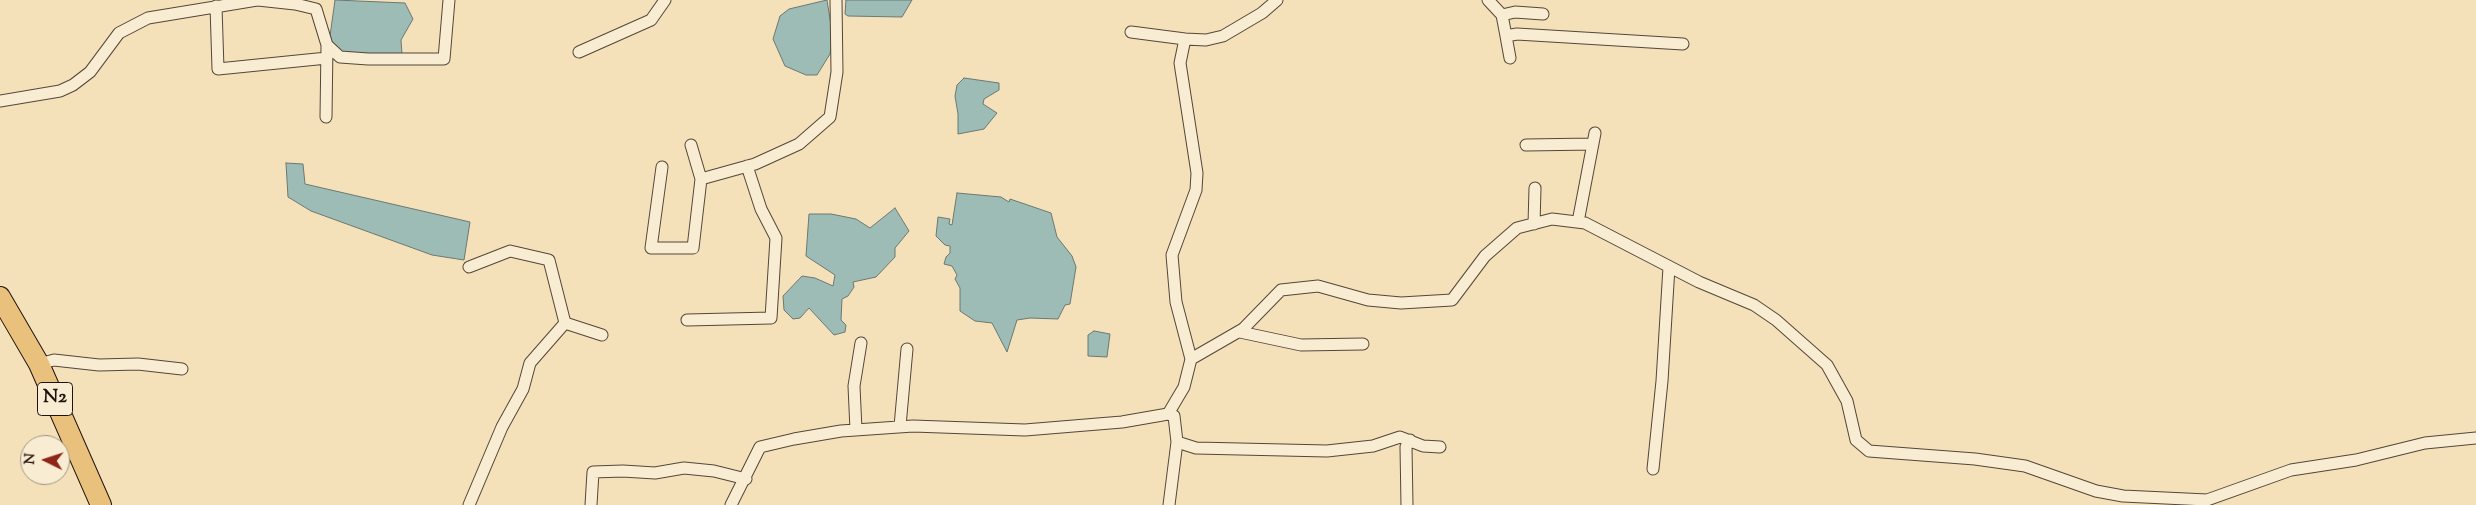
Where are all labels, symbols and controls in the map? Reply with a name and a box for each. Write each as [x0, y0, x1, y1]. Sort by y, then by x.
road number: N2 [38, 382, 72, 416]
north arrow [20, 435, 70, 485]
text: N [21, 453, 41, 465]

